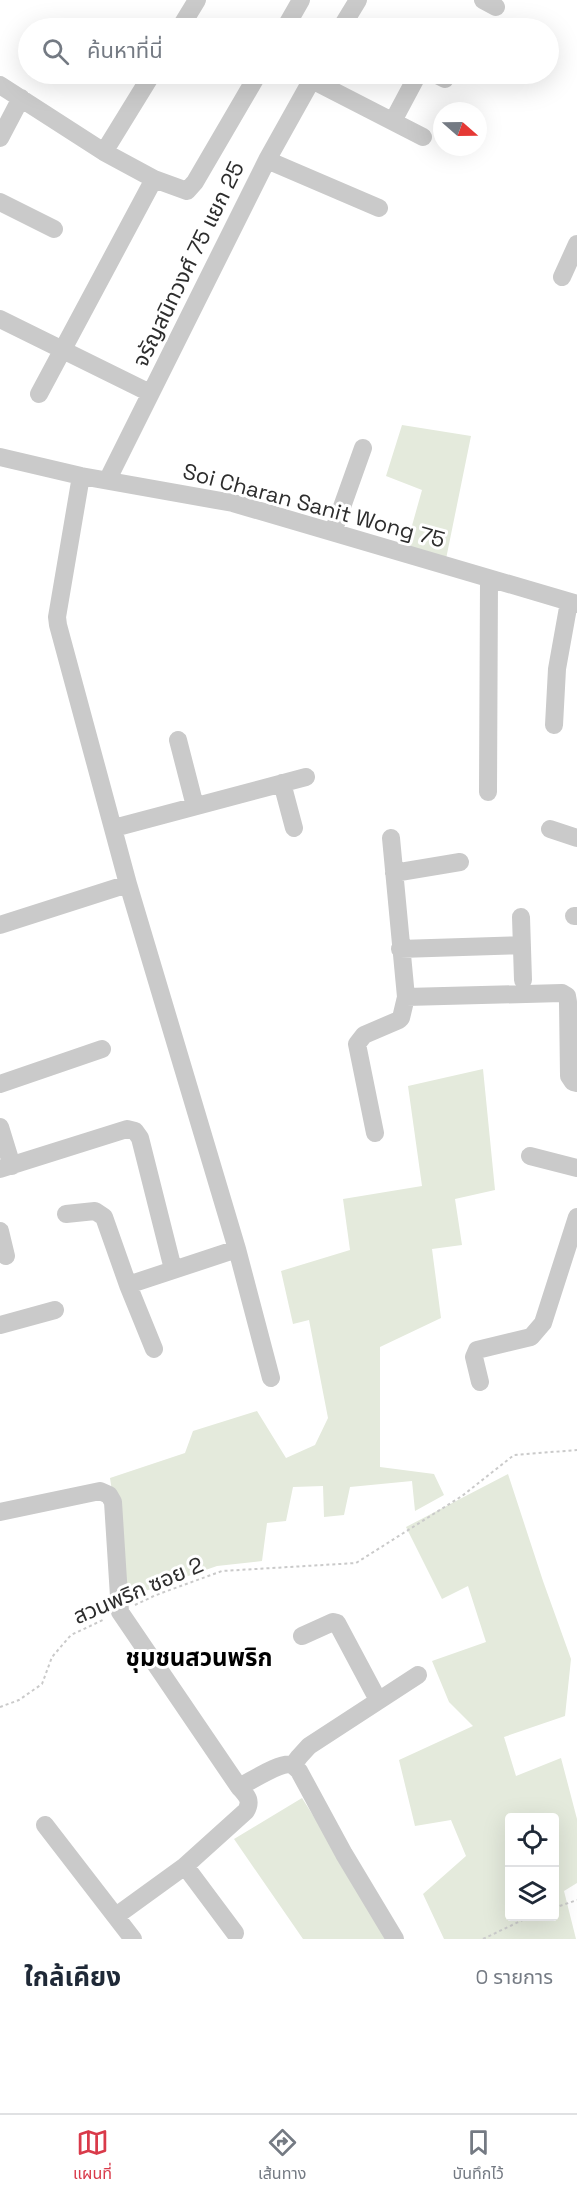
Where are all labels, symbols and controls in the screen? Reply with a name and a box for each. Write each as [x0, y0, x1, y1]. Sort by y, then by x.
search box [18, 18, 559, 84]
icon: search [39, 35, 72, 68]
text: ค้นหาที่นี่ [87, 36, 163, 64]
north arrow [433, 102, 487, 156]
street label: จรัญสนิทวงศ์ 75 แยก 25 [126, 157, 250, 371]
street label: Soi Charan Sanit Wong 75 [180, 457, 448, 553]
street label: สวนพริก ซอย 2 [69, 1550, 207, 1630]
district label: ชุมชนสวนพริก [126, 1642, 272, 1673]
map controls [505, 1813, 559, 1921]
button: locate [505, 1813, 559, 1867]
button: layers [505, 1867, 559, 1921]
text: ใกล้เคียง [24, 1960, 121, 1994]
text: 0 รายการ [475, 1964, 553, 1990]
tab: แผนที่ [73, 2126, 112, 2186]
tab: เส้นทาง [258, 2126, 306, 2186]
tab: บันทึกไว้ [453, 2126, 504, 2186]

